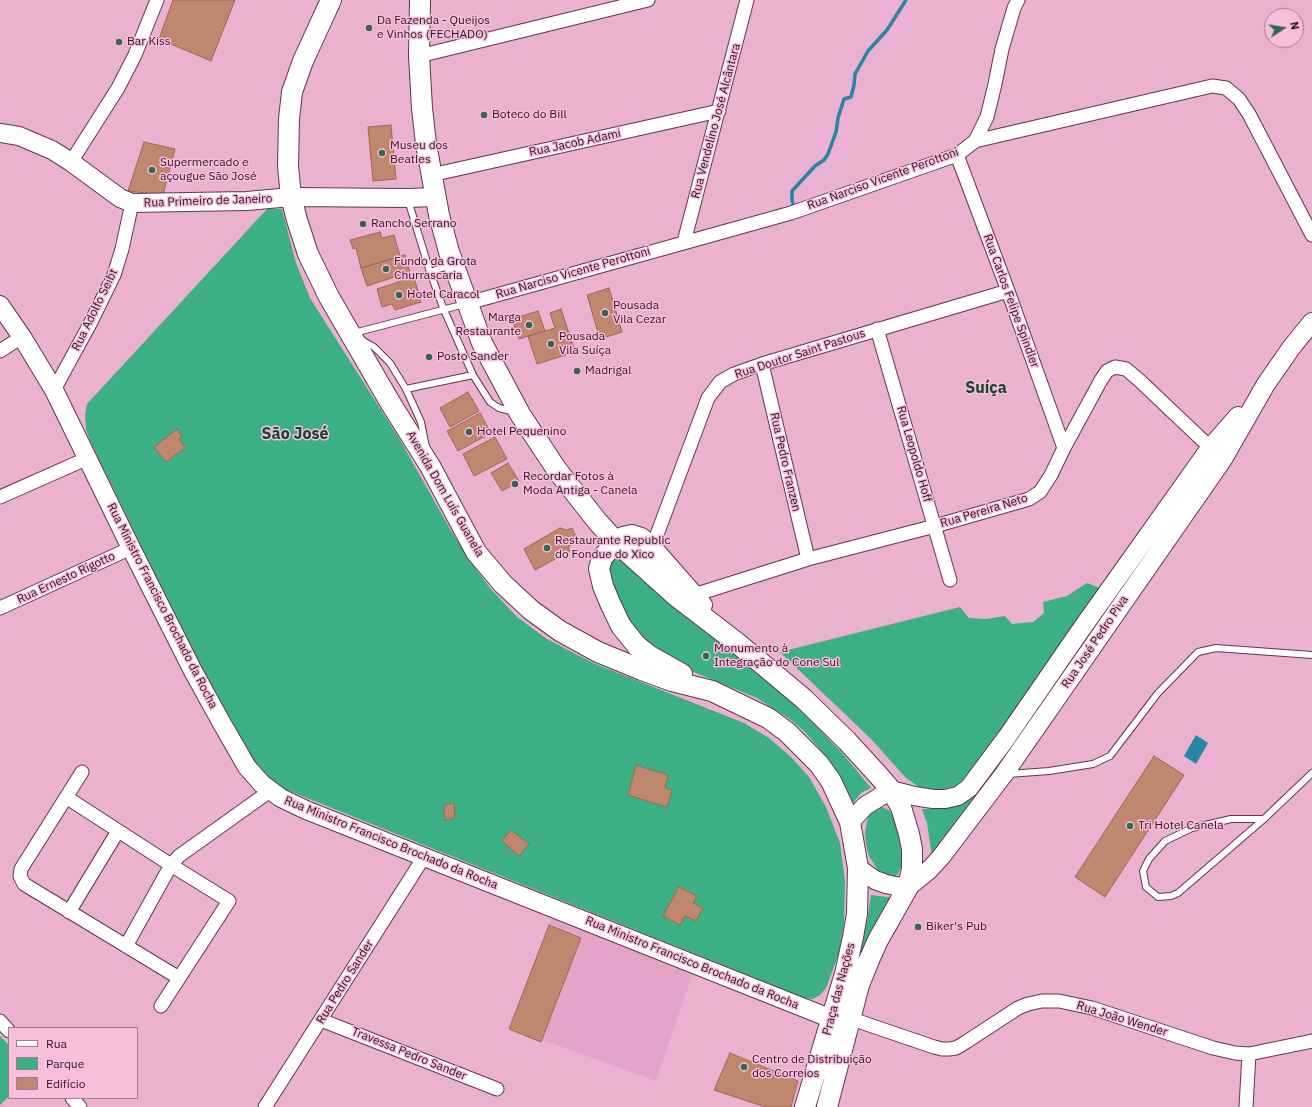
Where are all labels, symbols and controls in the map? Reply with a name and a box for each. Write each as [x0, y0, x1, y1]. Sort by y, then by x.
north arrow [1264, 8, 1304, 48]
place label: Da Fazenda - Queijos e Vinhos (FECHADO) [377, 14, 490, 42]
text: N [1287, 20, 1302, 31]
marker: Da Fazenda - Queijos e Vinhos (FECHADO) [364, 23, 374, 33]
place label: Bar Kiss [127, 35, 171, 49]
marker: Bar Kiss [114, 37, 124, 47]
street label: Rua Vendelino José Alcântara [688, 42, 744, 200]
place label: Boteco do Bill [492, 108, 567, 122]
marker: Boteco do Bill [479, 110, 489, 120]
street label: Rua Jacob Adami [528, 126, 622, 160]
place label: Museu dos Beatles [390, 139, 448, 167]
street label: Rua Narciso Vicente Perottoni [805, 145, 961, 213]
marker: Museu dos Beatles [377, 148, 387, 158]
place label: Supermercado e açougue São José [160, 156, 257, 184]
marker: Supermercado e açougue São José [147, 165, 157, 175]
street label: Rua Primeiro de Janeiro [143, 192, 273, 210]
place label: Rancho Serrano [371, 217, 456, 231]
marker: Rancho Serrano [358, 219, 368, 229]
street label: Rua Carlos Felipe Spindler [980, 232, 1042, 370]
street label: Rua Narciso Vicente Perottoni [494, 244, 652, 302]
place label: Fundo da Grota Churrascaria [394, 255, 477, 283]
marker: Fundo da Grota Churrascaria [381, 264, 391, 274]
street label: Rua Adolfo Seibt [69, 267, 121, 353]
place label: Hotel Caracol [407, 288, 480, 302]
marker: Hotel Caracol [394, 290, 404, 300]
place label: Pousada Vila Cezar [613, 299, 666, 327]
marker: Pousada Vila Cezar [600, 308, 610, 318]
place label: Marga Restaurante [455, 311, 521, 339]
marker: Marga Restaurante [524, 320, 534, 330]
street label: Rua Doutor Saint Pastous [733, 326, 867, 382]
place label: Pousada Vila Suíça [559, 330, 611, 358]
marker: Pousada Vila Suíça [546, 339, 556, 349]
place label: Posto Sander [437, 350, 508, 364]
marker: Posto Sander [424, 352, 434, 362]
place label: Madrigal [585, 364, 631, 378]
marker: Madrigal [572, 366, 582, 376]
district label: Suíça [965, 378, 1007, 398]
street label: Rua Leopoldo Hoff [893, 404, 935, 504]
street label: Rua Pedro Franzen [767, 411, 803, 513]
district label: São José [262, 424, 328, 444]
place label: Hotel Pequenino [477, 425, 566, 439]
marker: Hotel Pequenino [464, 427, 474, 437]
street label: Avenida Dom Luís Guanela [403, 428, 487, 560]
place label: Recordar Fotos à Moda Antiga - Canela [523, 470, 637, 498]
marker: Recordar Fotos à Moda Antiga - Canela [510, 479, 520, 489]
street label: Rua Pereira Neto [938, 491, 1030, 531]
street label: Rua Ministro Francisco Brochado da Rocha [104, 501, 220, 711]
place label: Restaurante Republic do Fondue do Xico [555, 534, 671, 562]
marker: Restaurante Republic do Fondue do Xico [542, 543, 552, 553]
street label: Rua Ernesto Rigotto [15, 549, 117, 607]
street label: Rua José Pedro Piva [1059, 593, 1131, 691]
place label: Monumento à Integração do Cone Sul [714, 642, 839, 670]
marker: Monumento à Integração do Cone Sul [701, 651, 711, 661]
street label: Rua Ministro Francisco Brochado da Rocha [282, 793, 500, 893]
place label: Tri Hotel Canela [1138, 819, 1224, 833]
marker: Tri Hotel Canela [1125, 821, 1135, 831]
street label: Rua Ministro Francisco Brochado da Rocha [583, 913, 801, 1013]
place label: Biker's Pub [926, 920, 987, 934]
marker: Biker's Pub [913, 922, 923, 932]
street label: Rua Pedro Sander [313, 937, 377, 1027]
street label: Praça das Nações [820, 941, 858, 1037]
street label: Rua João Wender [1075, 998, 1169, 1040]
street label: Travessa Pedro Sander [349, 1024, 469, 1084]
legend [8, 1027, 138, 1099]
text: Rua [46, 1036, 67, 1051]
place label: Centro de Distribuição dos Correios [752, 1053, 872, 1081]
text: Parque [46, 1056, 84, 1071]
marker: Centro de Distribuição dos Correios [739, 1062, 749, 1072]
text: Edifício [46, 1076, 85, 1091]

